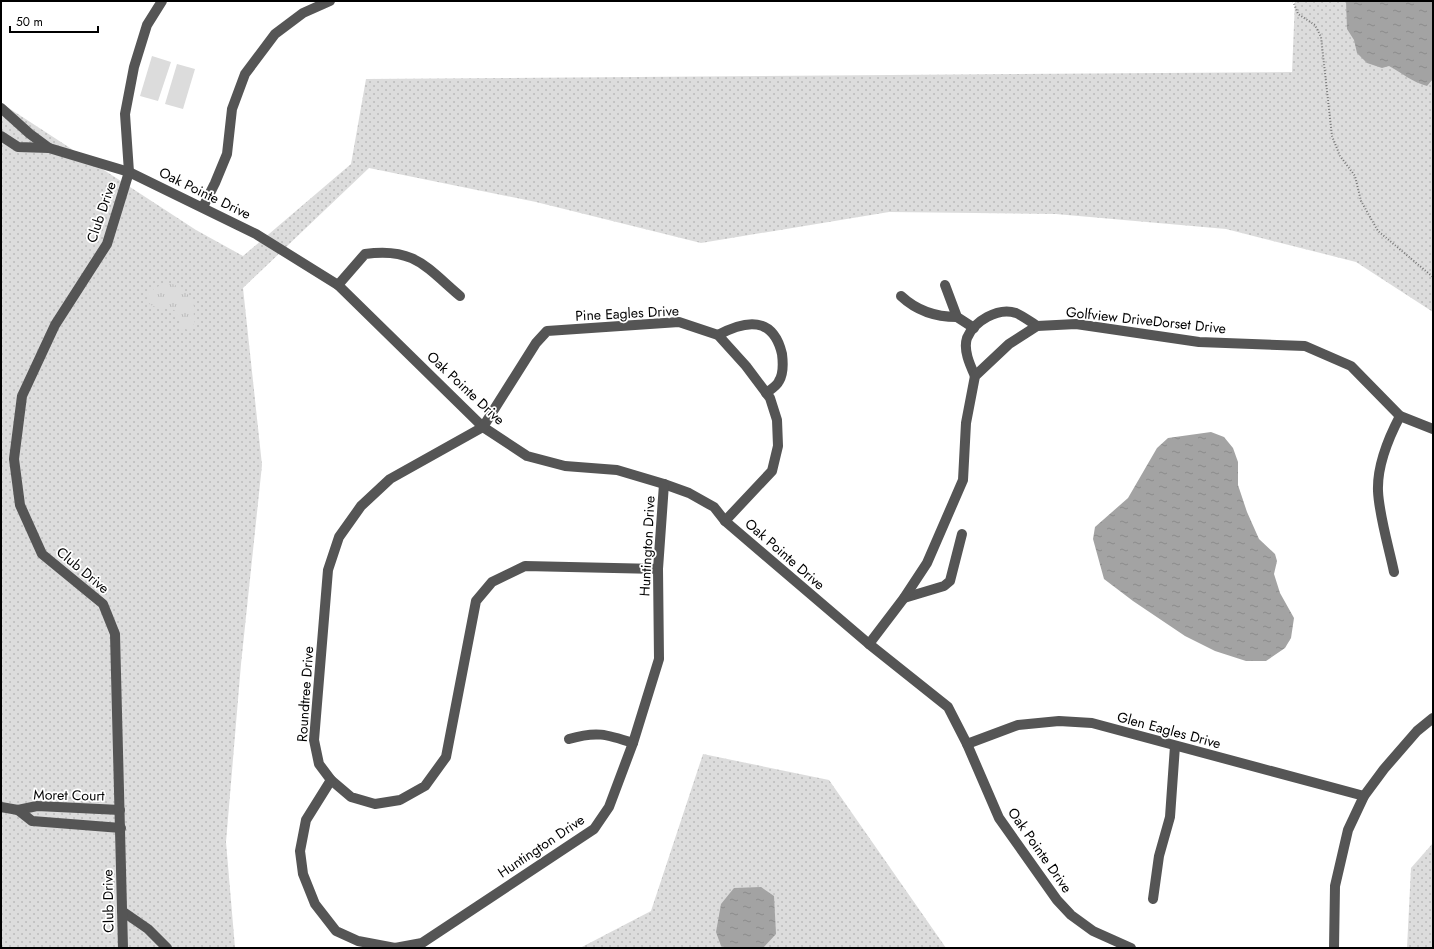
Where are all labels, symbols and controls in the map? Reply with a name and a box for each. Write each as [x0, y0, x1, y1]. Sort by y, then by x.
scale bar [10, 8, 98, 34]
text: 50 m [16, 13, 43, 31]
street label: Oak Pointe Drive [156, 162, 254, 224]
street label: Club Drive [81, 179, 121, 245]
street label: Pine Eagles Drive [575, 300, 679, 326]
street label: Golfview DriveDorset Drive [1065, 302, 1227, 338]
street label: Oak Pointe Drive [423, 347, 509, 429]
street label: Huntington Drive [634, 495, 660, 597]
street label: Oak Pointe Drive [741, 514, 829, 594]
street label: Club Drive [52, 542, 114, 598]
street label: Roundtree Drive [292, 645, 318, 743]
street label: Glen Eagles Drive [1115, 707, 1223, 753]
street label: Moret Court [33, 784, 105, 806]
street label: Oak Pointe Drive [1003, 803, 1077, 897]
street label: Huntington Drive [494, 810, 588, 882]
street label: Club Drive [97, 869, 119, 933]

